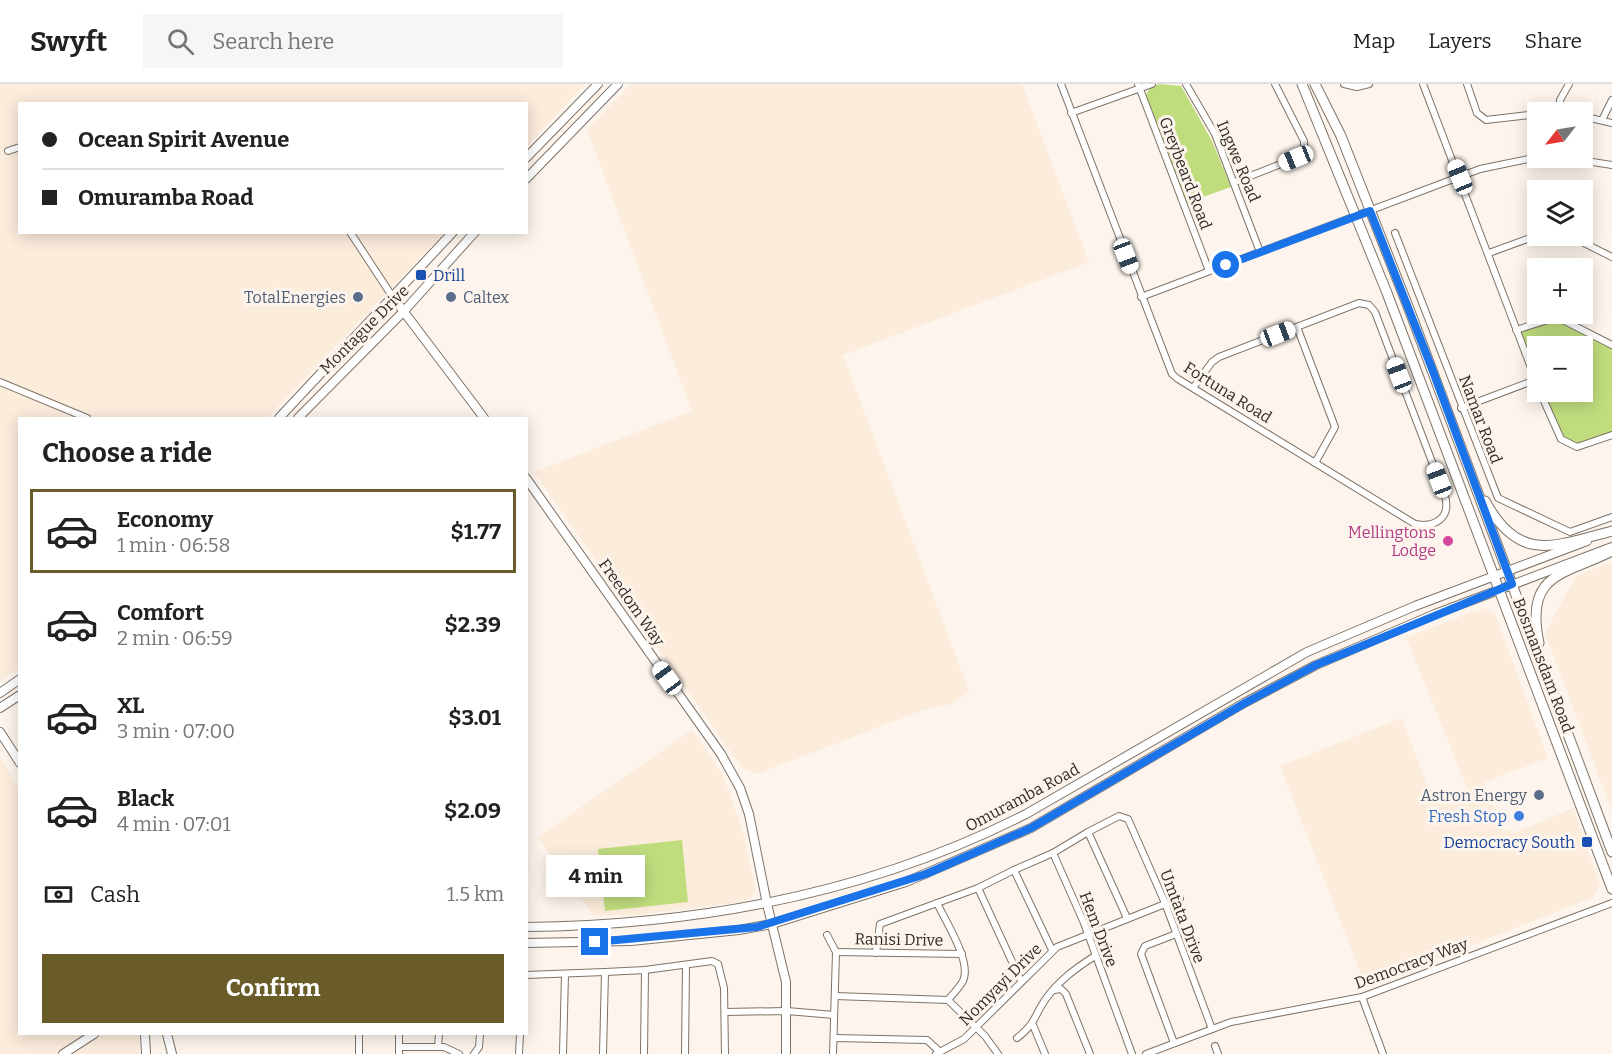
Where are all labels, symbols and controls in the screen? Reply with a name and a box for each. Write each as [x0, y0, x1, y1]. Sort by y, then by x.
search box [143, 14, 563, 68]
text: Swyft [30, 25, 107, 58]
icon: search [164, 25, 197, 58]
text: Search here [212, 28, 334, 55]
text: Map [1353, 28, 1395, 54]
text: Layers [1428, 28, 1492, 54]
text: Share [1525, 28, 1582, 54]
north arrow [1527, 102, 1593, 168]
map controls [1527, 102, 1593, 402]
street label: Greybeard Road [1155, 114, 1216, 233]
street label: Ingwe Road [1213, 118, 1264, 205]
text: Ocean Spirit Avenue [78, 126, 289, 153]
car [1276, 143, 1316, 173]
car [1445, 157, 1475, 197]
button: layers [1527, 180, 1593, 246]
text: Omuramba Road [78, 184, 254, 211]
car [1111, 236, 1141, 276]
route start [1212, 251, 1239, 278]
button: + [1527, 258, 1593, 324]
place label: Drill [433, 266, 465, 285]
marker: Drill [414, 268, 428, 282]
street label: Montague Drive [316, 281, 413, 378]
place label: TotalEnergies [244, 288, 346, 307]
place label: Caltex [463, 288, 509, 307]
marker: TotalEnergies [351, 290, 365, 304]
marker: Caltex [444, 290, 458, 304]
car [1258, 319, 1298, 349]
button: − [1527, 336, 1593, 402]
car [1384, 355, 1414, 395]
street label: Fortuna Road [1180, 358, 1276, 427]
street label: Namar Road [1455, 372, 1506, 466]
text: Choose a ride [42, 437, 212, 469]
car [1424, 460, 1454, 500]
icon: car [45, 504, 99, 558]
text: Economy [117, 506, 213, 533]
text: $1.77 [450, 518, 501, 545]
place label: Mellingtons Lodge [1348, 523, 1436, 560]
text: 1 min · 06:58 [117, 533, 231, 557]
marker: Mellingtons Lodge [1441, 534, 1455, 548]
street label: Freedom Way [595, 555, 669, 650]
street label: Bosmansdam Road [1509, 595, 1578, 736]
icon: car [45, 597, 99, 651]
text: Comfort [117, 599, 204, 626]
text: $2.39 [444, 611, 501, 638]
text: 2 min · 06:59 [117, 626, 233, 650]
car [649, 658, 685, 698]
icon: car [45, 690, 99, 744]
text: XL [117, 692, 144, 719]
text: $3.01 [448, 704, 501, 731]
text: 3 min · 07:00 [117, 719, 235, 743]
street label: Omuramba Road [962, 759, 1083, 835]
icon: car [45, 783, 99, 837]
text: Black [117, 785, 174, 812]
place label: Astron Energy [1421, 786, 1528, 805]
marker: Astron Energy [1532, 788, 1546, 802]
text: $2.09 [444, 797, 501, 824]
place label: Fresh Stop [1428, 807, 1507, 826]
marker: Fresh Stop [1512, 809, 1526, 823]
text: 4 min · 07:01 [117, 812, 231, 836]
place label: Democracy South [1443, 833, 1575, 852]
marker: Democracy South [1580, 835, 1594, 849]
callout: 4 min [546, 855, 644, 897]
text: 4 min [568, 864, 623, 888]
street label: Umtata Drive [1156, 867, 1209, 966]
icon: cash [42, 878, 75, 911]
text: Cash [90, 881, 140, 908]
text: 1.5 km [447, 882, 504, 906]
street label: Hem Drive [1075, 889, 1122, 970]
route end [581, 928, 608, 955]
street label: Ranisi Drive [854, 929, 944, 950]
street label: Democracy Way [1352, 934, 1471, 993]
street label: Nomyayi Drive [955, 939, 1045, 1029]
button: Confirm [42, 954, 504, 1023]

